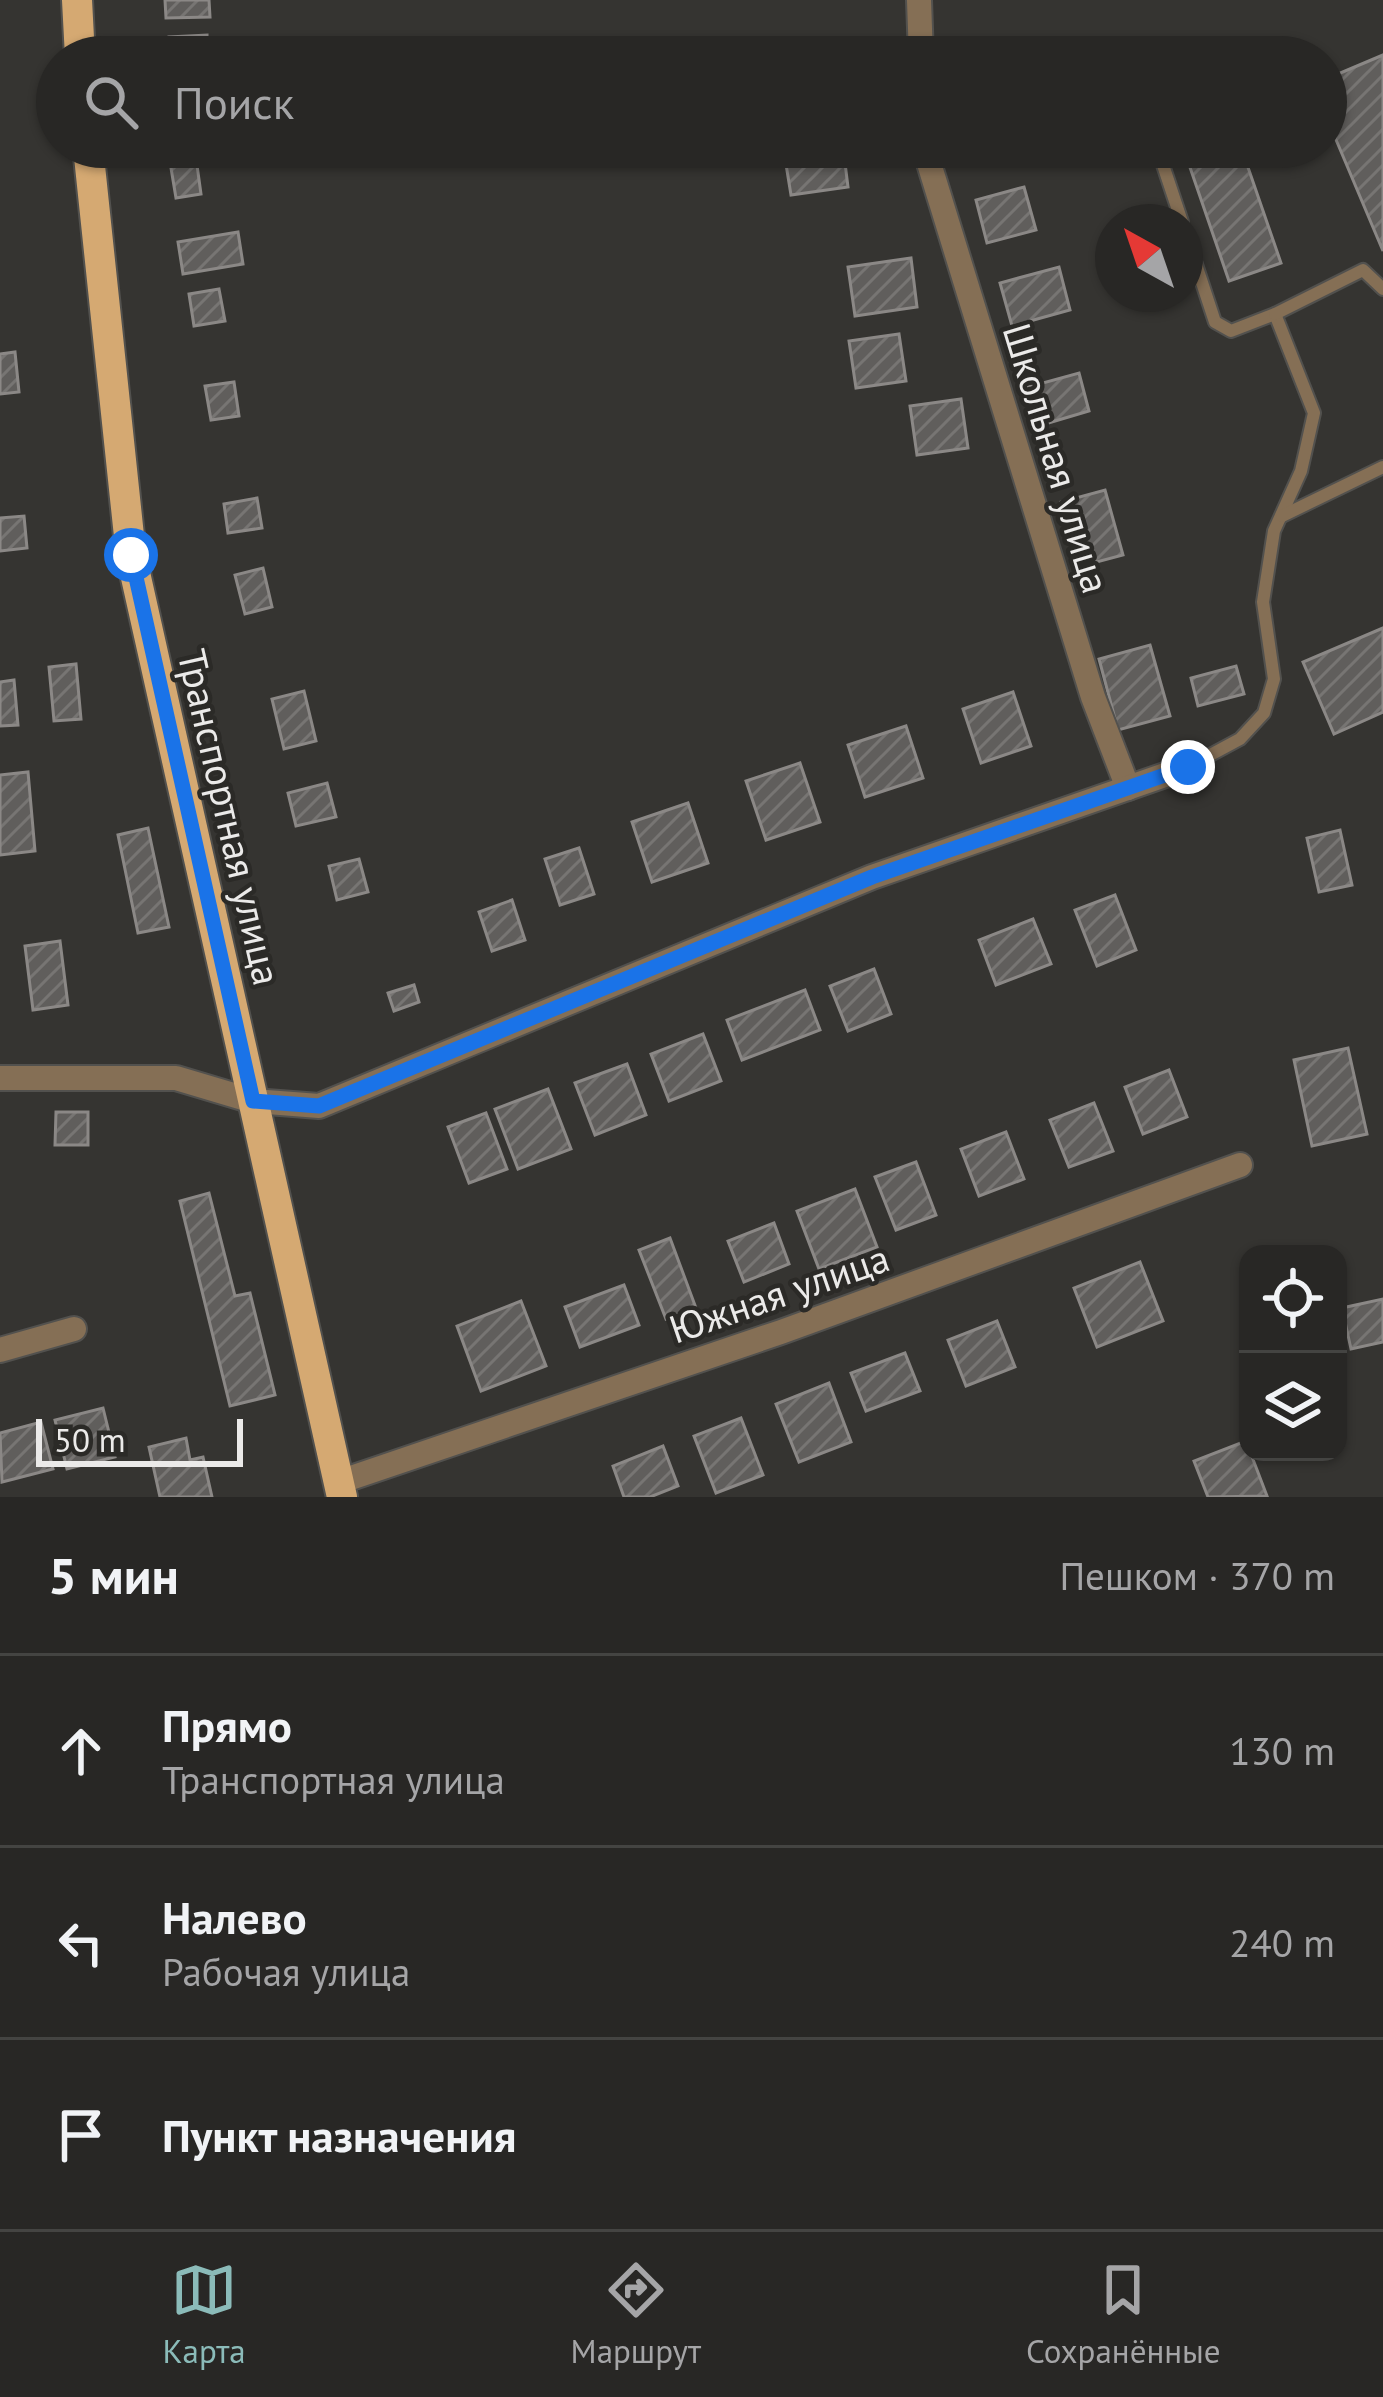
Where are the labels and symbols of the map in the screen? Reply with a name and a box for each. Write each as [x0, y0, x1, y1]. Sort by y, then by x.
north arrow [1095, 204, 1203, 312]
street label: Школьная улица [992, 317, 1122, 599]
route start [104, 528, 158, 582]
street label: Транспортная улица [167, 644, 293, 990]
route end [1161, 740, 1215, 794]
street label: Южная улица [662, 1232, 896, 1354]
scale bar [36, 1413, 243, 1466]

